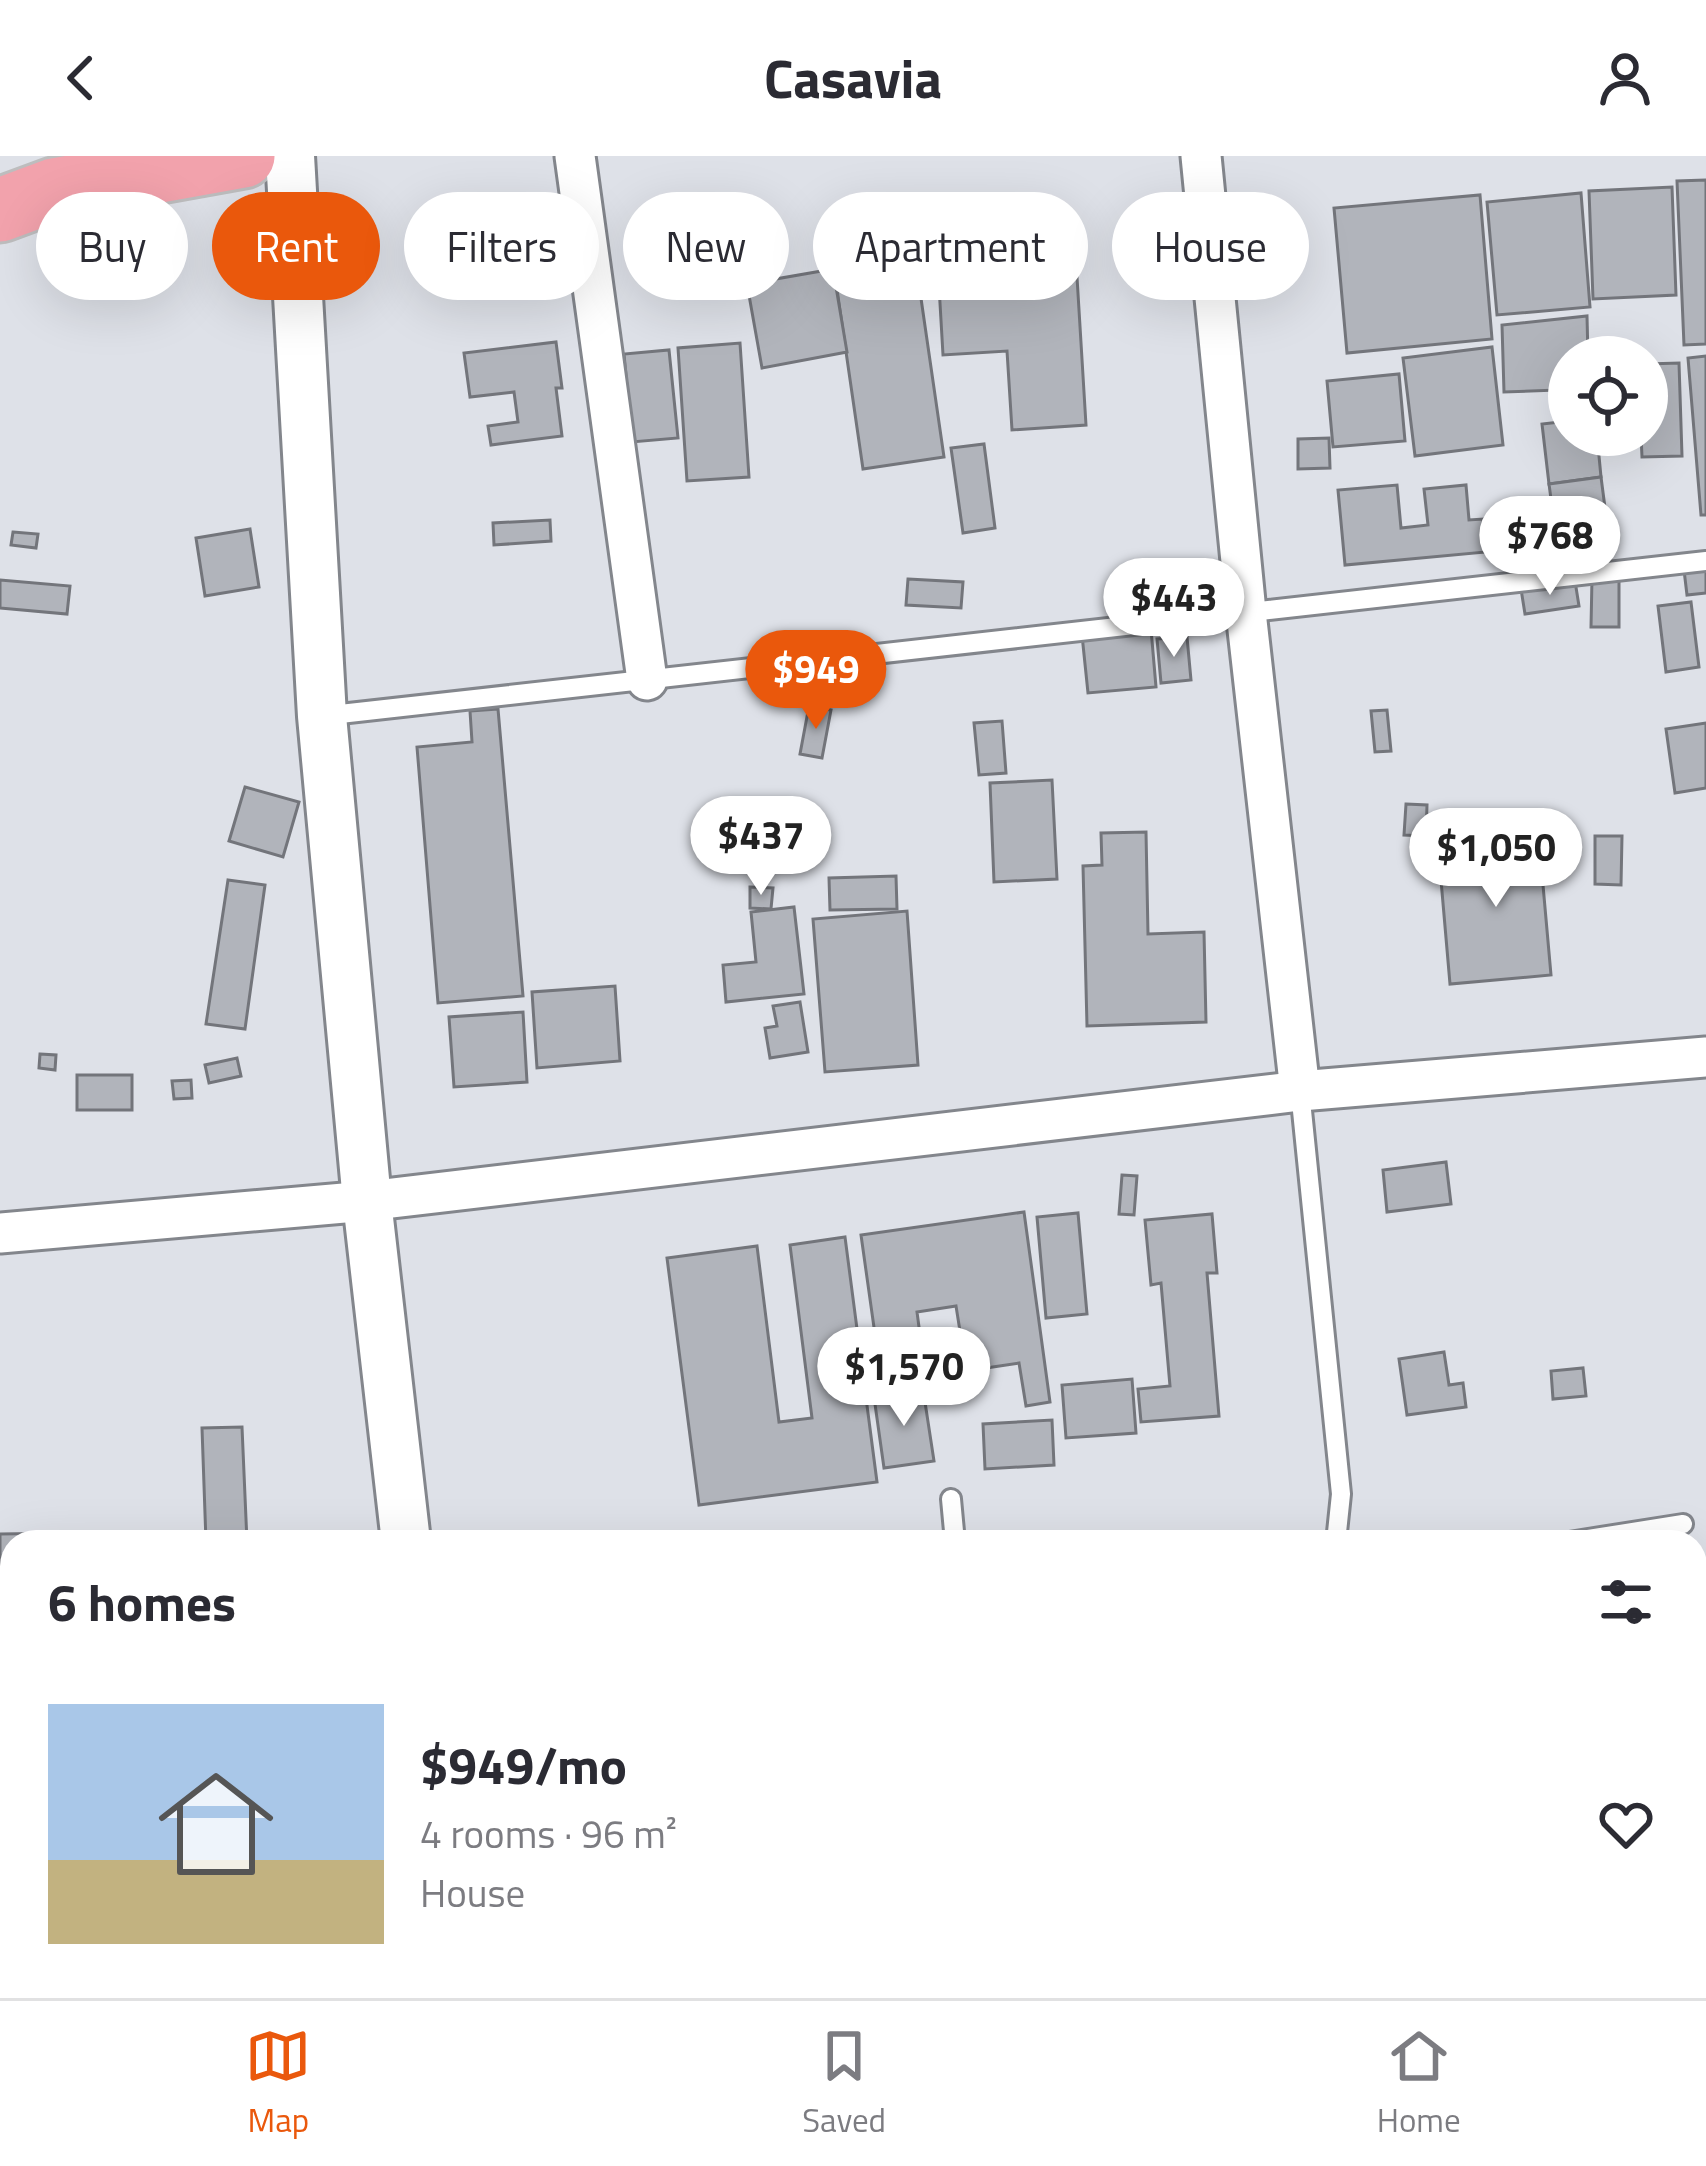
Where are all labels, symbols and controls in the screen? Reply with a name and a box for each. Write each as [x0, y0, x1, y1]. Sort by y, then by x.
text: Casavia [764, 37, 942, 119]
icon: back [48, 45, 114, 111]
icon: person [1592, 45, 1658, 111]
chip: Buy [36, 192, 188, 300]
chip: Rent [212, 192, 380, 300]
chip: Filters [404, 192, 599, 300]
chip: New [623, 192, 789, 300]
chip: Apartment [813, 192, 1088, 300]
chip: House [1112, 192, 1309, 300]
map controls [1548, 336, 1668, 456]
button: locate [1548, 336, 1668, 456]
pin: $768 [1479, 496, 1621, 598]
text: $768 [1506, 505, 1594, 564]
pin: $443 [1103, 558, 1245, 660]
text: $443 [1130, 567, 1218, 626]
pin: $949 [745, 630, 887, 732]
text: $949 [772, 639, 860, 698]
pin: $437 [690, 796, 832, 898]
text: $437 [717, 805, 805, 864]
pin: $1,050 [1398, 808, 1594, 910]
text: $1,050 [1436, 817, 1556, 876]
pin: $1,570 [806, 1327, 1002, 1429]
text: $1,570 [844, 1336, 964, 1395]
text: 6 homes [48, 1563, 236, 1641]
icon: filters [1593, 1569, 1659, 1635]
text: $949/mo [420, 1726, 627, 1804]
icon: home [144, 1752, 288, 1896]
icon: heart [1593, 1791, 1659, 1857]
text: 4 rooms · 96 m² [420, 1804, 677, 1863]
text: House [420, 1863, 525, 1922]
tab: Map [245, 2023, 311, 2145]
tab: Saved [802, 2023, 886, 2145]
tab: Home [1377, 2023, 1461, 2145]

